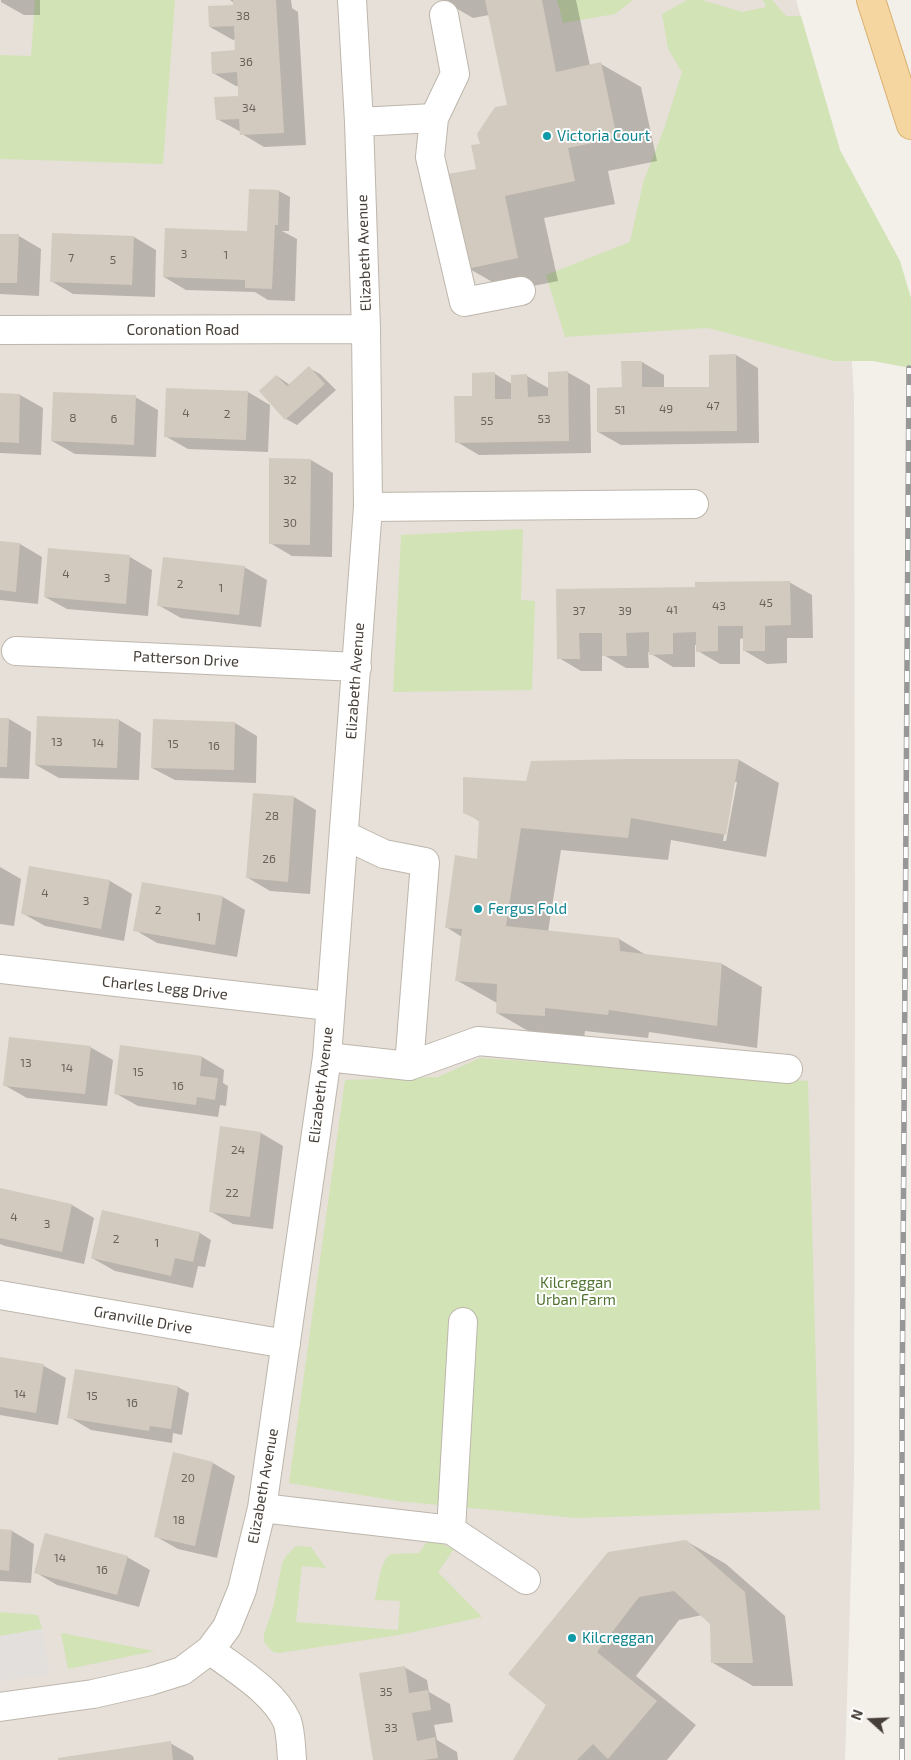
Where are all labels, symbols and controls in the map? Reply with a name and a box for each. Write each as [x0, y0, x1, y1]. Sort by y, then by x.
house number: 38 [236, 9, 250, 23]
house number: 36 [239, 55, 253, 69]
house number: 34 [242, 101, 256, 115]
place label: Victoria Court [557, 127, 650, 145]
marker: Victoria Court [541, 130, 553, 142]
street label: Elizabeth Avenue [353, 194, 375, 312]
house number: 3 [181, 247, 187, 261]
house number: 1 [224, 248, 228, 262]
house number: 7 [68, 251, 74, 265]
house number: 5 [110, 253, 116, 267]
street label: Coronation Road [127, 321, 239, 339]
house number: 47 [706, 399, 720, 413]
house number: 49 [659, 402, 673, 416]
house number: 51 [614, 403, 626, 417]
house number: 4 [182, 406, 190, 420]
house number: 2 [224, 407, 230, 421]
house number: 8 [69, 411, 77, 425]
house number: 6 [111, 412, 117, 426]
house number: 53 [537, 412, 551, 426]
house number: 55 [481, 414, 493, 428]
house number: 32 [283, 473, 297, 487]
house number: 30 [283, 516, 297, 530]
house number: 4 [62, 567, 70, 581]
house number: 3 [104, 571, 110, 585]
house number: 2 [177, 577, 183, 591]
house number: 1 [219, 581, 223, 595]
house number: 45 [759, 596, 773, 610]
house number: 43 [712, 599, 726, 613]
house number: 41 [666, 603, 678, 617]
house number: 37 [573, 604, 585, 618]
house number: 39 [618, 604, 632, 618]
street label: Elizabeth Avenue [342, 622, 368, 740]
street label: Patterson Drive [132, 647, 240, 671]
house number: 13 [51, 735, 63, 749]
house number: 14 [92, 736, 104, 750]
house number: 15 [167, 737, 179, 751]
house number: 16 [208, 739, 220, 753]
house number: 28 [265, 809, 279, 823]
house number: 26 [262, 852, 276, 866]
house number: 4 [41, 886, 49, 900]
house number: 3 [83, 894, 89, 908]
place label: Fergus Fold [488, 900, 567, 918]
house number: 2 [155, 903, 161, 917]
marker: Fergus Fold [472, 903, 484, 915]
house number: 1 [197, 910, 201, 924]
street label: Charles Legg Drive [101, 972, 229, 1004]
street label: Elizabeth Avenue [305, 1026, 337, 1144]
house number: 13 [20, 1056, 32, 1070]
house number: 14 [61, 1061, 73, 1075]
house number: 15 [132, 1065, 144, 1079]
house number: 16 [172, 1079, 184, 1093]
house number: 24 [231, 1143, 245, 1157]
house number: 22 [225, 1186, 239, 1200]
house number: 4 [10, 1210, 18, 1224]
house number: 3 [44, 1217, 50, 1231]
house number: 2 [113, 1232, 119, 1246]
house number: 1 [155, 1236, 159, 1250]
park label: Kilcreggan Urban Farm [536, 1274, 616, 1309]
street label: Granville Drive [92, 1302, 194, 1338]
house number: 14 [14, 1387, 26, 1401]
house number: 15 [86, 1389, 98, 1403]
house number: 16 [126, 1396, 138, 1410]
street label: Elizabeth Avenue [244, 1427, 282, 1545]
house number: 20 [181, 1471, 195, 1485]
house number: 18 [173, 1513, 185, 1527]
house number: 14 [54, 1551, 66, 1565]
house number: 16 [96, 1563, 108, 1577]
place label: Kilcreggan [582, 1629, 654, 1647]
marker: Kilcreggan [566, 1632, 578, 1644]
house number: 35 [379, 1685, 393, 1699]
north arrow [846, 1695, 896, 1745]
text: N [847, 1707, 866, 1722]
house number: 33 [384, 1721, 398, 1735]

